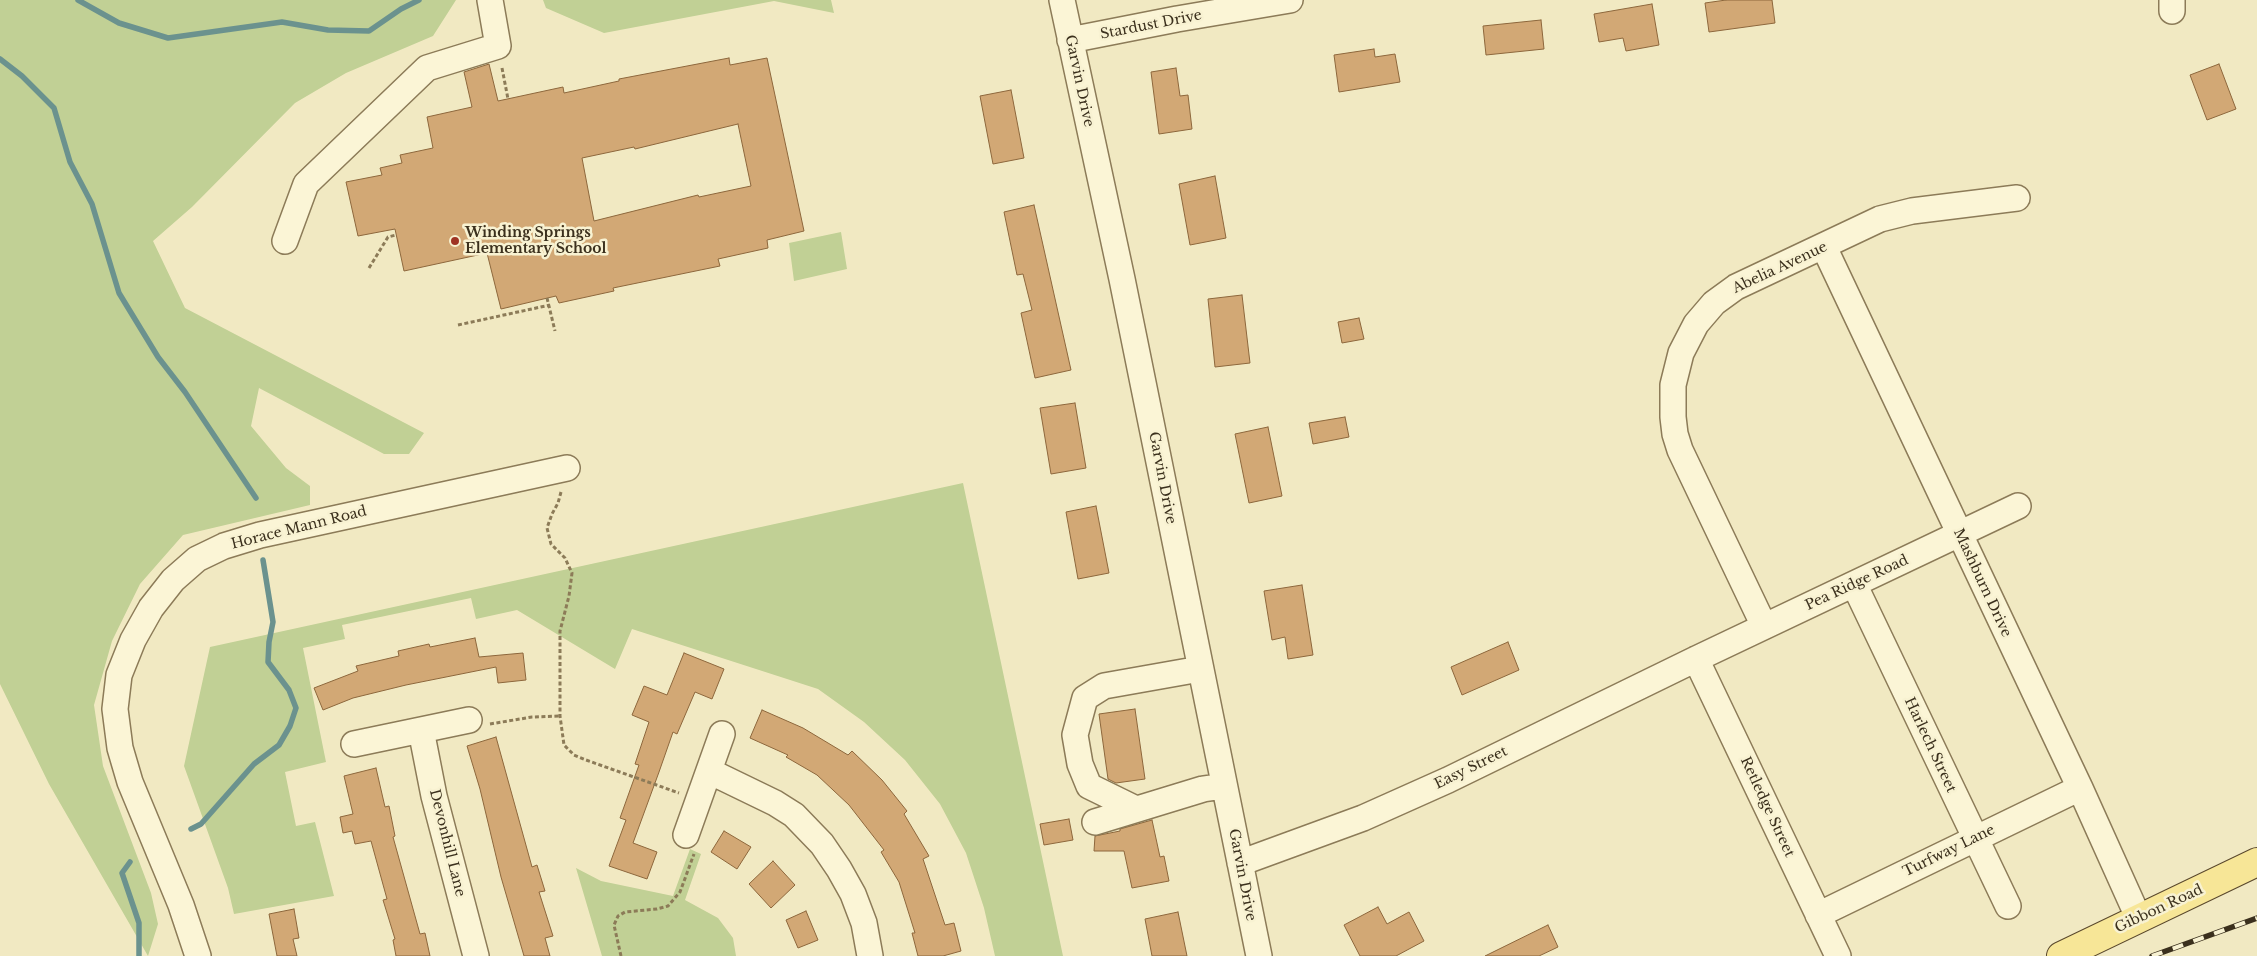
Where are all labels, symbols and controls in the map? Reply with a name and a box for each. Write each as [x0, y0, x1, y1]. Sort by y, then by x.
street label: Stardust Drive [1099, 7, 1203, 43]
street label: Garvin Drive [1061, 33, 1097, 129]
place label: Winding Springs Elementary School [465, 225, 606, 258]
marker: Winding Springs Elementary School [449, 235, 461, 247]
street label: Abelia Avenue [1730, 239, 1830, 297]
street label: Garvin Drive [1145, 430, 1179, 526]
street label: Horace Mann Road [229, 503, 369, 553]
street label: Mashburn Drive [1949, 526, 2015, 640]
street label: Pea Ridge Road [1803, 552, 1911, 614]
street label: Harlech Street [1901, 695, 1959, 795]
street label: Easy Street [1432, 743, 1510, 793]
street label: Retledge Street [1736, 754, 1798, 860]
street label: Devonhill Lane [425, 787, 469, 899]
street label: Turfway Lane [1900, 822, 1998, 880]
street label: Garvin Drive [1225, 827, 1259, 923]
street label: Gibbon Road [2112, 881, 2206, 937]

